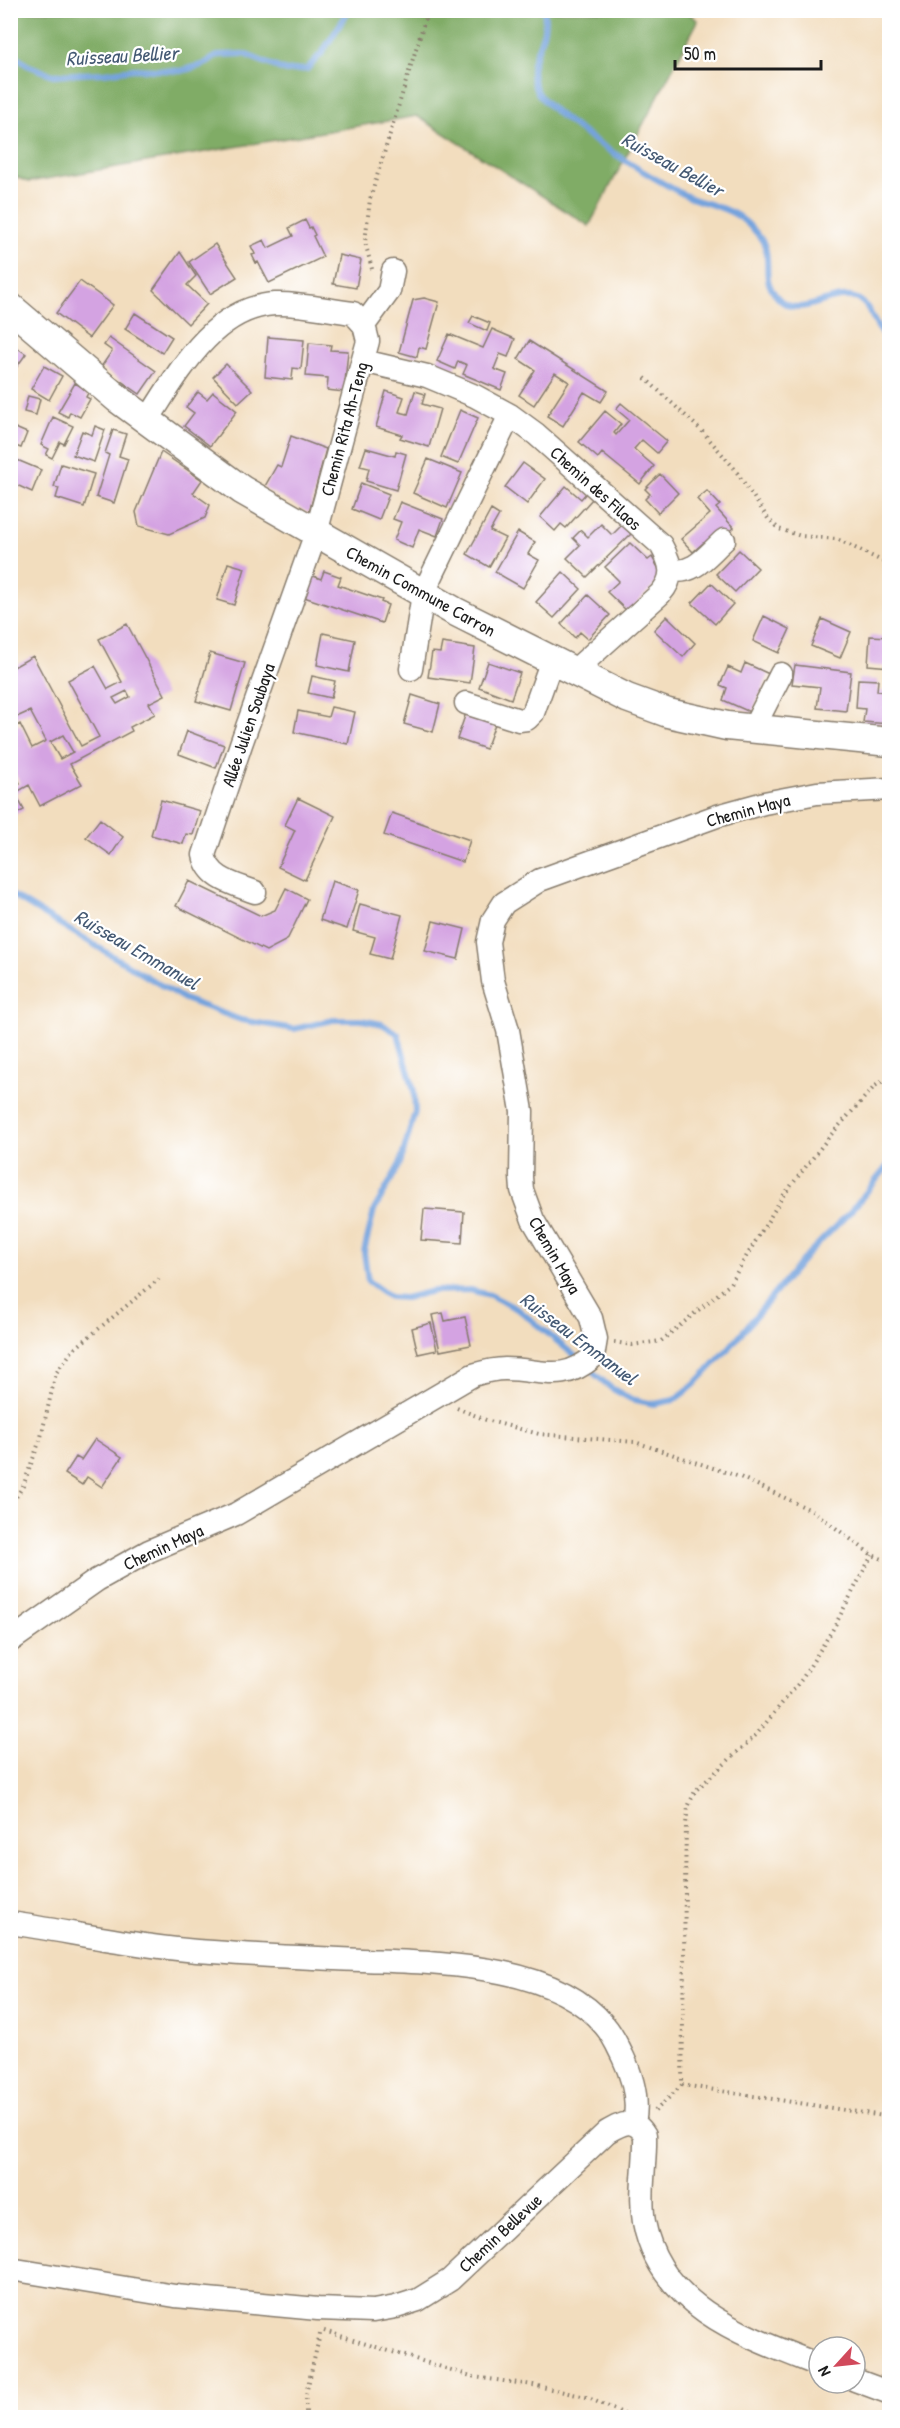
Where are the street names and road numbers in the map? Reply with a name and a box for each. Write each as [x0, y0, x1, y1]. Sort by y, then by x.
street label: Chemin Rita Ah-Teng [314, 359, 374, 499]
street label: Chemin des Filaos [545, 440, 647, 536]
street label: Chemin Commune Carron [342, 539, 500, 643]
street label: Allée Julien Soubaya [215, 660, 281, 790]
street label: Chemin Maya [703, 787, 793, 833]
street label: Chemin Maya [523, 1212, 587, 1298]
street label: Chemin Maya [119, 1518, 207, 1576]
street label: Chemin Bellevue [453, 2188, 547, 2278]

